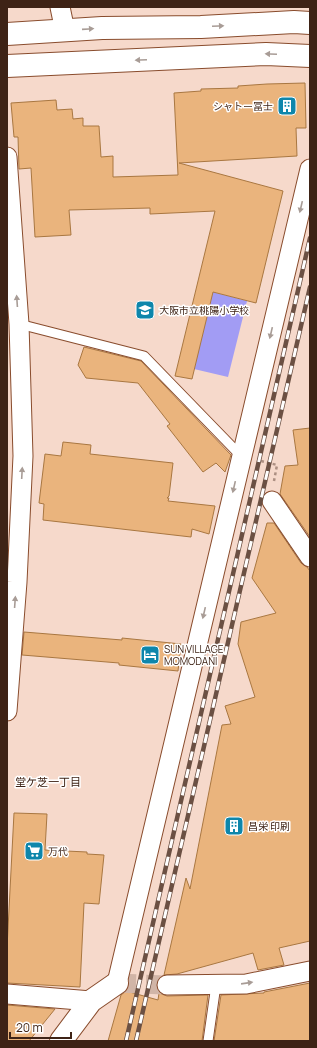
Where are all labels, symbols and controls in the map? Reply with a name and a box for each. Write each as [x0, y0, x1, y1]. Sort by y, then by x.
one-way arrow [212, 23, 225, 29]
one-way arrow [82, 26, 94, 33]
one-way arrow [264, 51, 277, 57]
one-way arrow [135, 56, 147, 63]
building icon: シャトー冨士 [276, 95, 298, 117]
place label: シャトー冨士 [213, 99, 273, 113]
one-way arrow [298, 201, 304, 213]
one-way arrow [14, 295, 21, 307]
school or university icon: 大阪市立桃陽小学校 [134, 299, 156, 321]
place label: 大阪市立桃陽小学校 [159, 303, 249, 317]
one-way arrow [268, 327, 274, 339]
one-way arrow [18, 466, 25, 479]
one-way arrow [231, 481, 237, 493]
one-way arrow [12, 596, 19, 608]
one-way arrow [201, 607, 207, 620]
place label: SUN VILLAGE MOMODANI [164, 642, 224, 668]
hotel icon: SUN VILLAGE MOMODANI [139, 644, 161, 666]
district label: 堂ケ芝一丁目 [15, 774, 81, 789]
building icon: 昌栄 印刷 [223, 815, 245, 837]
place label: 昌栄 印刷 [248, 819, 290, 833]
supermarket icon: 万代 [23, 840, 45, 862]
place label: 万代 [48, 844, 68, 858]
one-way arrow [241, 980, 254, 986]
scale bar [10, 1014, 71, 1040]
text: 20 m [16, 1019, 43, 1036]

